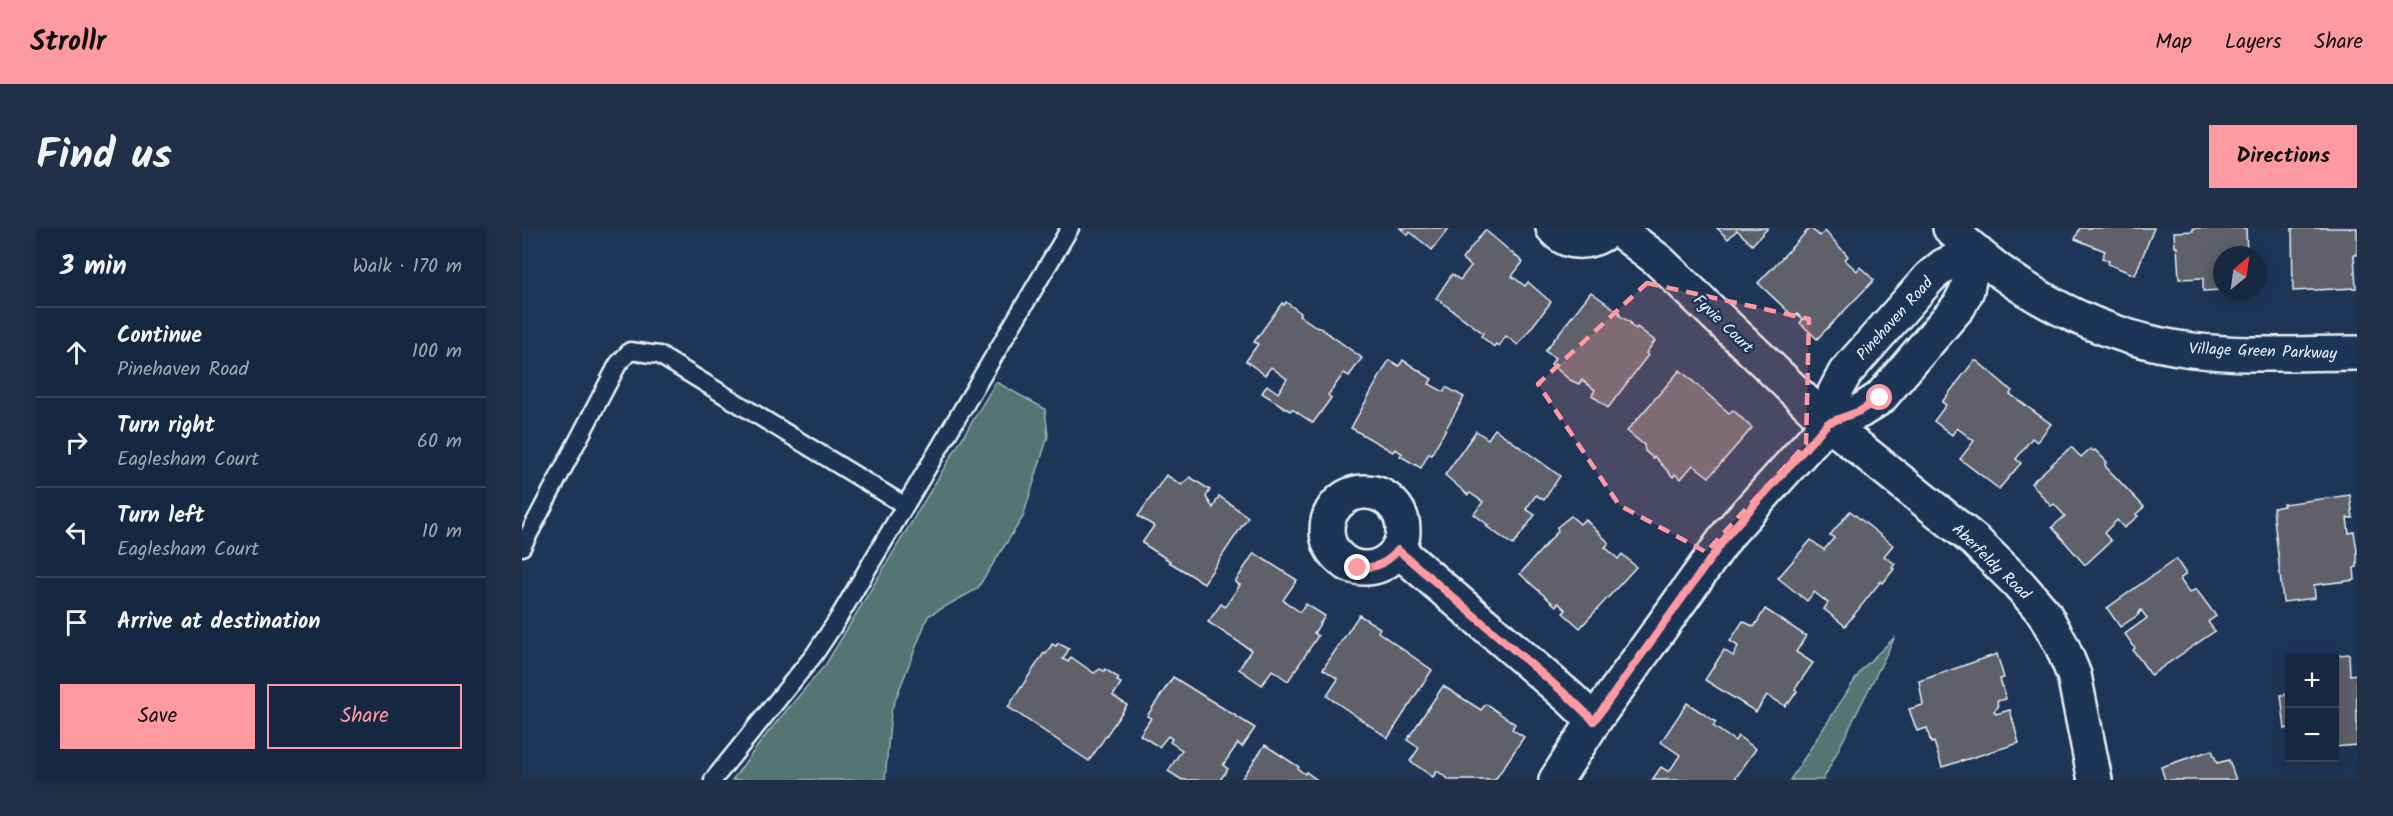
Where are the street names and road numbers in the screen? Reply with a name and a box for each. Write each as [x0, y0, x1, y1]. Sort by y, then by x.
street label: Pinehaven Road [1851, 271, 1940, 366]
street label: Fyvie Court [1687, 289, 1760, 360]
street label: Village Green Parkway [2189, 336, 2338, 367]
street label: Aberfeldy Road [1946, 518, 2037, 607]

